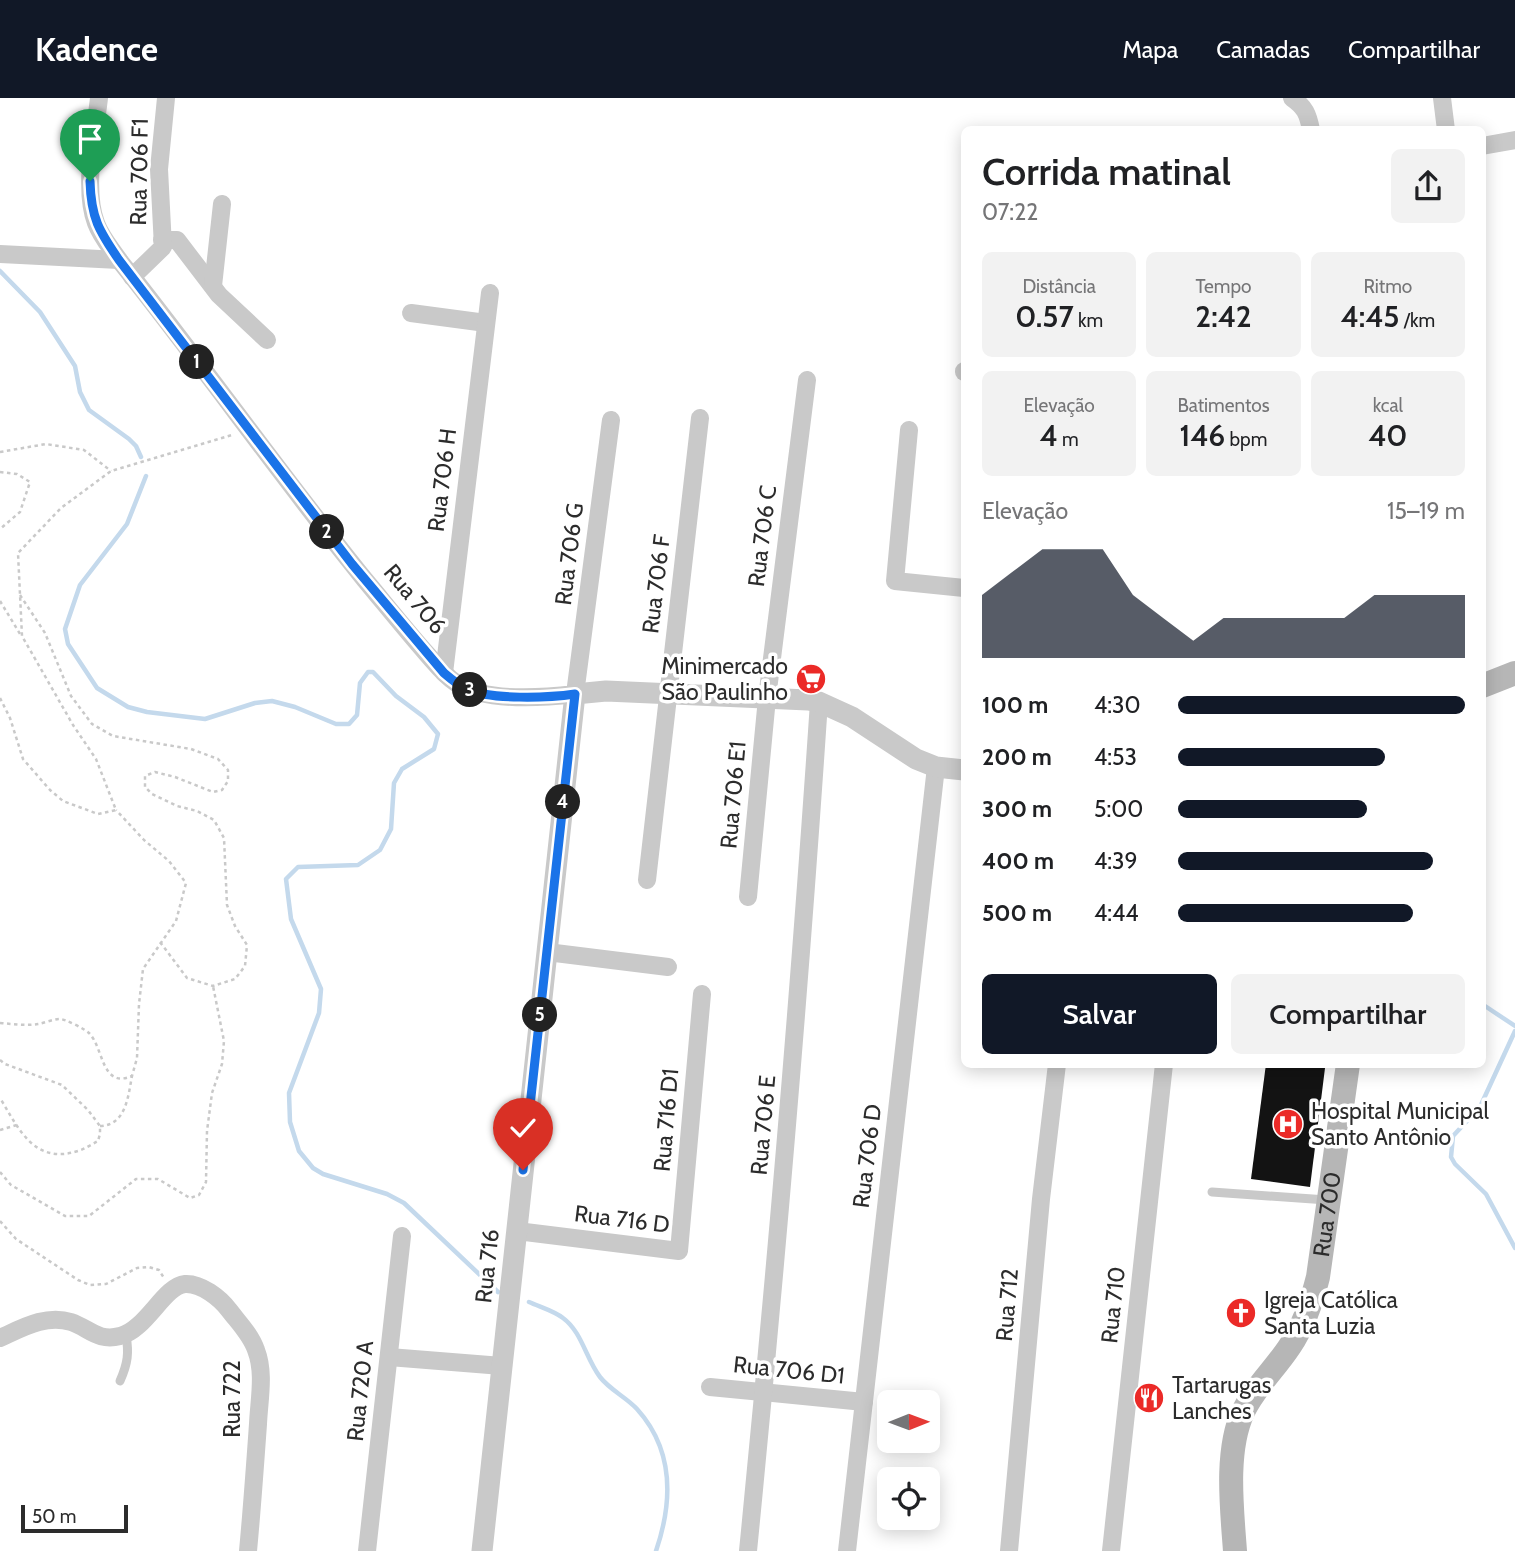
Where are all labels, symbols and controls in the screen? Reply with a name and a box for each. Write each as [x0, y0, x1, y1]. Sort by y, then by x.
text: Kadence [35, 29, 158, 69]
text: Mapa [1122, 35, 1178, 64]
text: Camadas [1216, 35, 1310, 64]
text: Compartilhar [1348, 35, 1480, 64]
pin [60, 109, 120, 181]
street label: Rua 706 F1 [124, 118, 154, 226]
icon: arrive [71, 120, 109, 158]
text: Corrida matinal [982, 148, 1231, 195]
button: share [1391, 149, 1465, 223]
text: 07:22 [982, 198, 1038, 226]
text: Distância [1022, 275, 1096, 298]
text: Tempo [1195, 275, 1252, 298]
text: Ritmo [1363, 275, 1412, 298]
text: 0.57 [1015, 298, 1074, 335]
text: 2:42 [1195, 298, 1252, 335]
text: 4:45 [1341, 298, 1400, 335]
text: km [1074, 309, 1103, 332]
text: /km [1400, 309, 1435, 332]
pin: 1 [180, 344, 214, 380]
text: 1 [193, 350, 200, 373]
text: Elevação [1024, 394, 1095, 417]
text: Batimentos [1177, 394, 1270, 417]
text: kcal [1373, 394, 1403, 417]
text: 4 [1040, 417, 1058, 454]
text: 146 [1180, 417, 1225, 454]
text: 40 [1368, 417, 1407, 454]
street label: Rua 706 H [422, 427, 462, 533]
text: m [1058, 428, 1079, 451]
text: bpm [1225, 428, 1267, 451]
street label: Rua 706 C [742, 484, 782, 588]
text: Elevação [982, 497, 1068, 525]
text: 15–19 m [1387, 497, 1465, 525]
street label: Rua 706 G [549, 501, 589, 607]
pin: 2 [310, 514, 344, 550]
text: 2 [321, 520, 332, 543]
street label: Rua 706 F [636, 533, 676, 635]
street label: Rua 706 [378, 558, 452, 640]
place label: Minimercado São Paulinho [661, 652, 788, 706]
supermarket icon: Minimercado São Paulinho [794, 662, 828, 696]
pin: 3 [452, 672, 488, 708]
text: 3 [464, 678, 475, 701]
text: 100 m [982, 691, 1048, 719]
text: 4:30 [1094, 691, 1141, 719]
street label: Rua 706 E1 [714, 740, 752, 850]
text: 200 m [982, 743, 1052, 771]
text: 4:53 [1094, 743, 1137, 771]
pin: 4 [546, 784, 580, 820]
text: 4 [557, 790, 568, 813]
text: 300 m [982, 795, 1052, 823]
text: 5:00 [1094, 795, 1143, 823]
text: 400 m [982, 847, 1054, 875]
text: 4:39 [1094, 847, 1138, 875]
text: 500 m [982, 899, 1052, 927]
text: 4:44 [1094, 899, 1139, 927]
button: Salvar [982, 974, 1217, 1054]
button: Compartilhar [1231, 974, 1465, 1054]
pin: 5 [522, 998, 558, 1032]
text: 5 [534, 1003, 545, 1026]
street label: Rua 716 D1 [648, 1067, 684, 1173]
street label: Rua 706 E [745, 1074, 781, 1176]
place label: Hospital Municipal Santo Antônio [1311, 1097, 1490, 1151]
pin [493, 1098, 553, 1170]
street label: Rua 706 D [847, 1103, 887, 1209]
hospital icon: Hospital Municipal Santo Antônio [1271, 1107, 1305, 1141]
icon: check [504, 1109, 542, 1147]
street label: Rua 700 [1307, 1170, 1347, 1258]
street label: Rua 716 D [573, 1199, 671, 1239]
street label: Rua 716 [469, 1228, 505, 1304]
street label: Rua 710 [1095, 1265, 1131, 1345]
street label: Rua 712 [990, 1267, 1024, 1343]
place label: Igreja Católica Santa Luzia [1264, 1286, 1398, 1340]
church icon: Igreja Católica Santa Luzia [1224, 1296, 1258, 1330]
street label: Rua 720 A [341, 1339, 379, 1443]
street label: Rua 706 D1 [732, 1350, 846, 1390]
street label: Rua 722 [218, 1360, 246, 1438]
place label: Tartarugas Lanches [1172, 1371, 1271, 1425]
restaurant icon: Tartarugas Lanches [1132, 1381, 1166, 1415]
north arrow [877, 1390, 940, 1452]
map controls [877, 1390, 940, 1530]
button: locate [877, 1467, 940, 1530]
scale bar [21, 1502, 128, 1534]
text: 50 m [32, 1505, 76, 1528]

